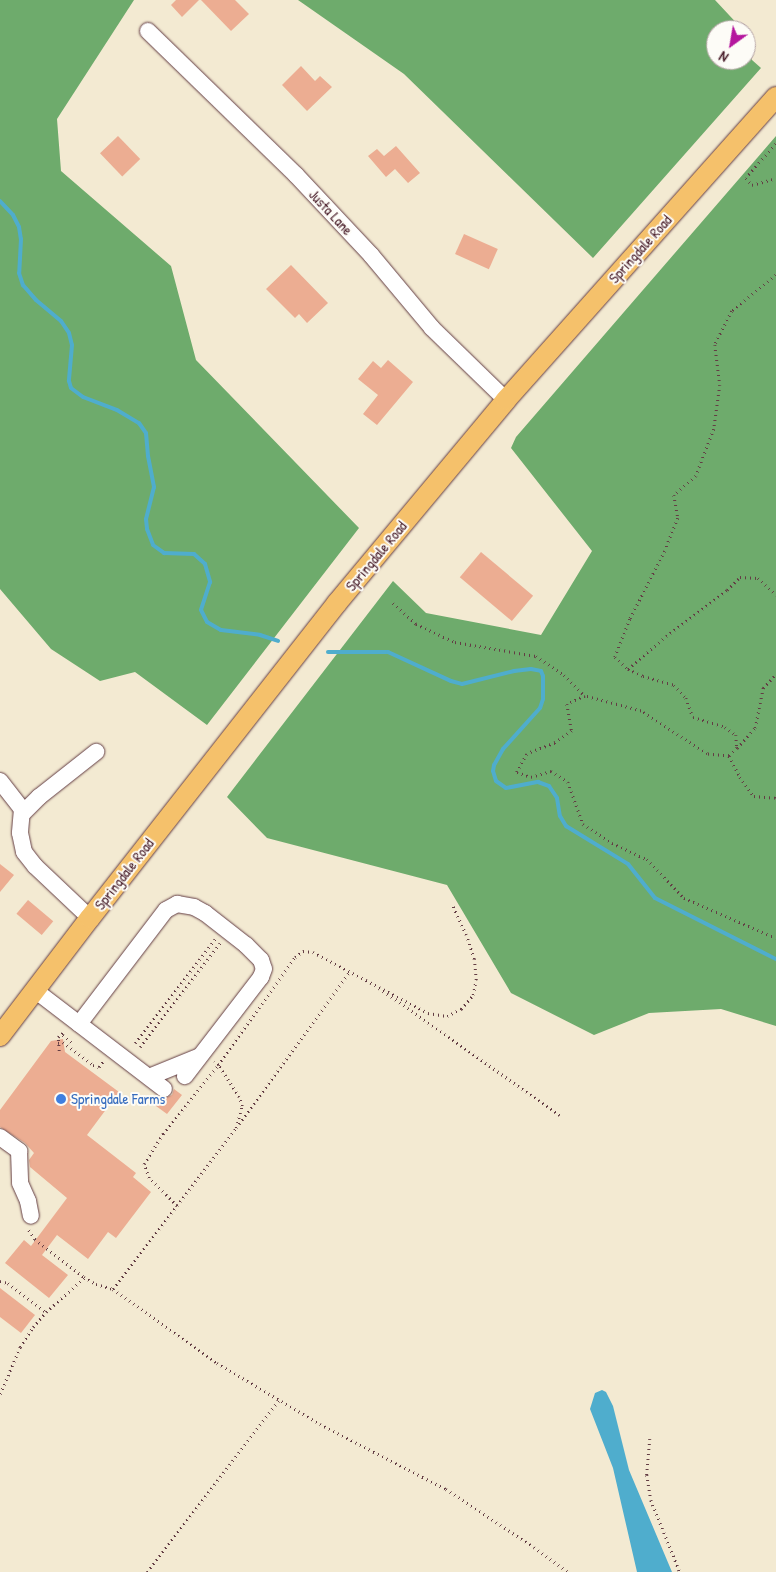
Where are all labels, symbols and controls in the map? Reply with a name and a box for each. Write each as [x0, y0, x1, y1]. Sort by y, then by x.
north arrow [706, 20, 756, 70]
text: N [715, 47, 732, 67]
street label: Justa Lane [305, 185, 357, 239]
street label: Springdale Road [605, 211, 675, 287]
street label: Springdale Road [342, 517, 410, 595]
street label: Springdale Road [91, 835, 157, 913]
place label: Springdale Farms [71, 1090, 165, 1108]
marker: Springdale Farms [55, 1093, 67, 1105]

